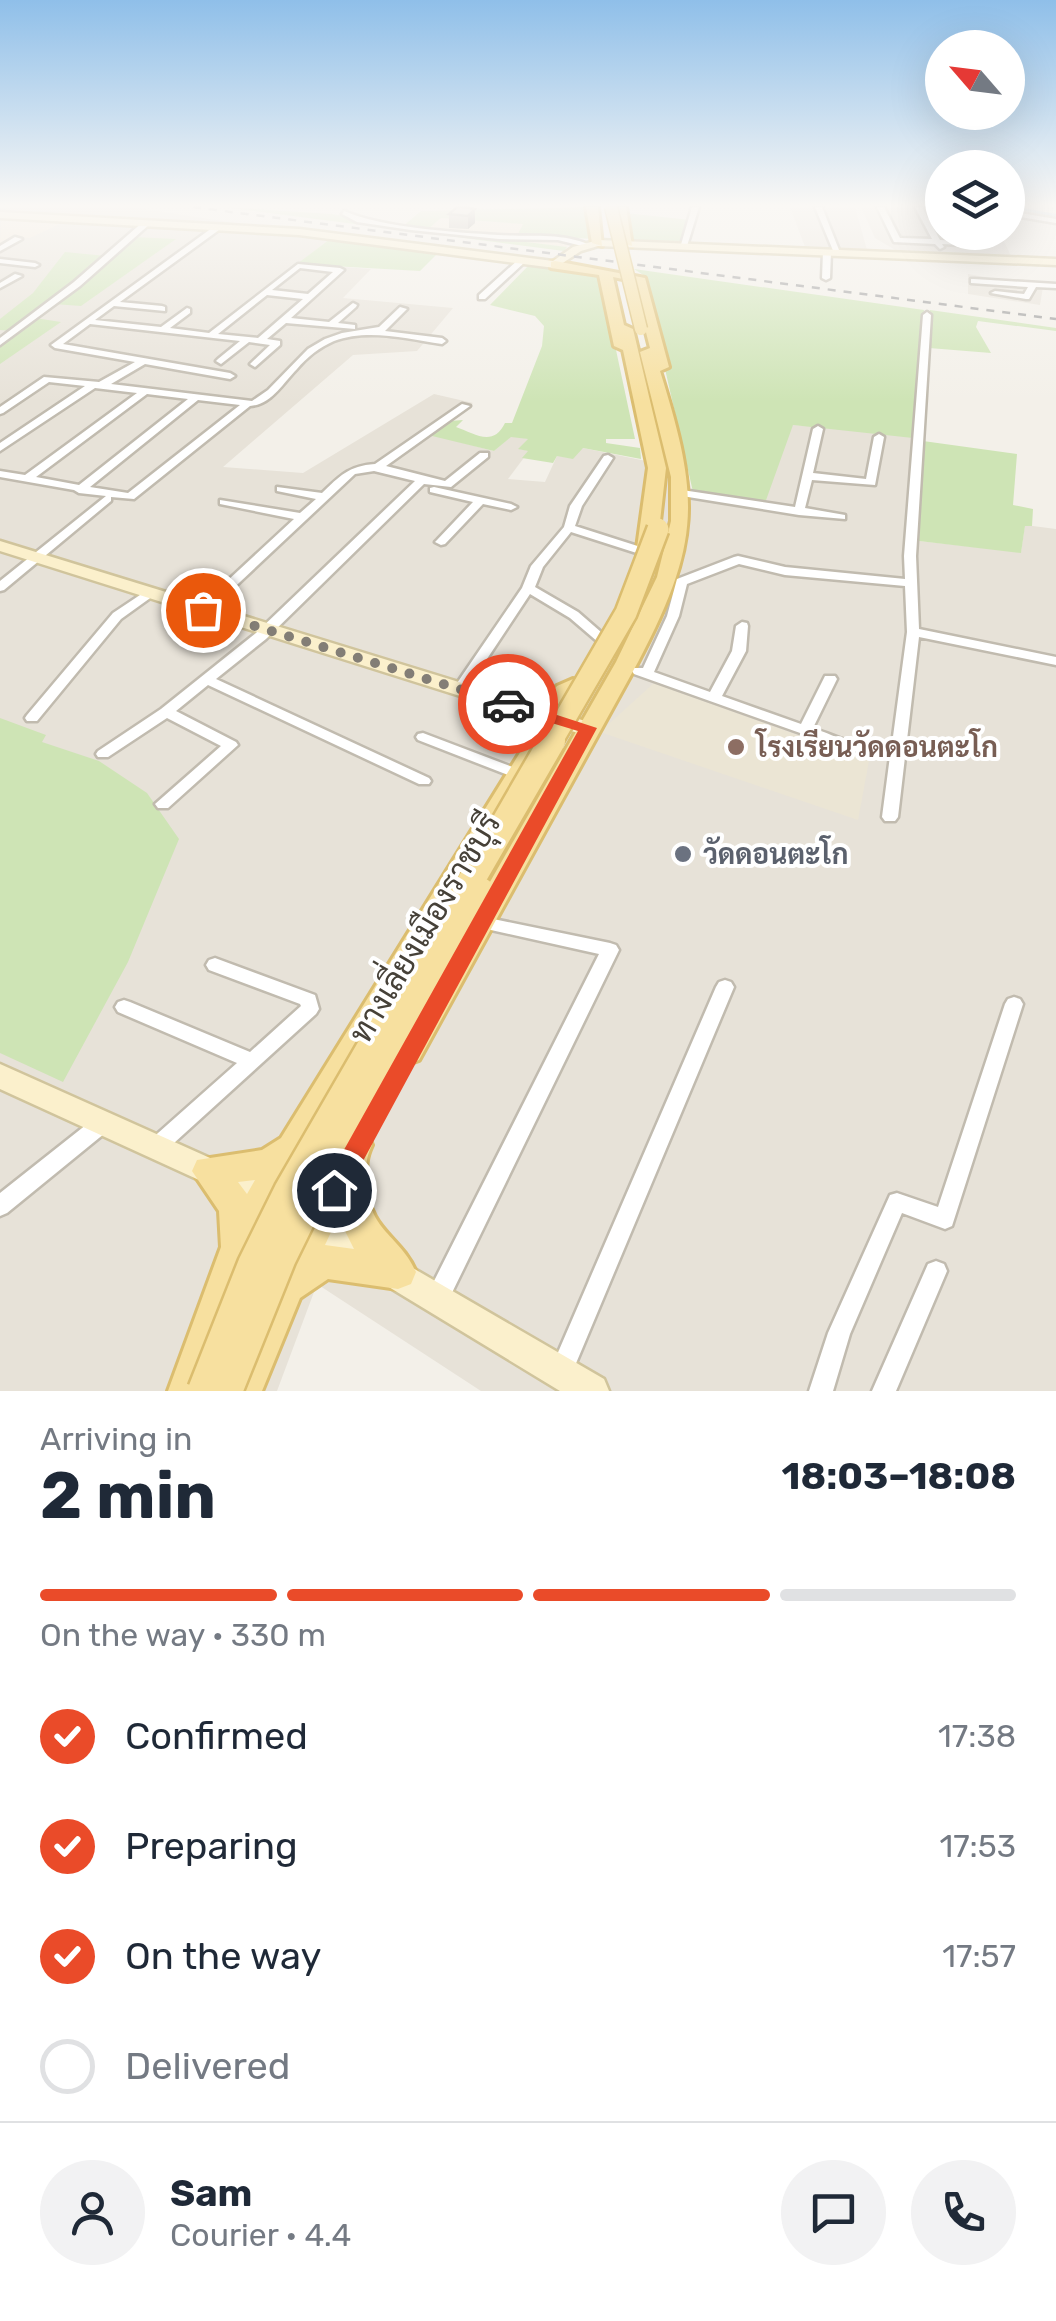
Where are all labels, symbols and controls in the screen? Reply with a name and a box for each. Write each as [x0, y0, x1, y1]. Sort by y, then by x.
north arrow [925, 30, 1025, 130]
map controls [925, 30, 1025, 250]
button: layers [925, 150, 1025, 250]
pin [161, 568, 246, 653]
icon: bag [176, 583, 231, 638]
courier [458, 654, 558, 754]
icon: car [481, 677, 536, 732]
place label: โรงเรียนวัดดอนตะโก [754, 728, 998, 764]
marker: โรงเรียนวัดดอนตะโก [725, 736, 747, 758]
street label: ทางเลี่ยงเมืองราชบุรี [334, 801, 511, 1052]
place label: วัดดอนตะโก [703, 835, 849, 871]
marker: วัดดอนตะโก [672, 843, 694, 865]
pin [292, 1148, 377, 1233]
icon: home [307, 1163, 362, 1218]
text: Arriving in [40, 1420, 192, 1458]
text: 18:03–18:08 [782, 1453, 1016, 1499]
text: 2 min [40, 1457, 216, 1534]
text: On the way · 330 m [40, 1616, 326, 1654]
icon: check [40, 1709, 95, 1764]
text: Confirmed [125, 1713, 308, 1759]
text: 17:38 [938, 1717, 1016, 1755]
icon: check [40, 1819, 95, 1874]
text: Preparing [125, 1823, 298, 1869]
text: 17:53 [939, 1827, 1016, 1865]
icon: check [40, 1929, 95, 1984]
text: On the way [125, 1933, 321, 1979]
text: 17:57 [942, 1937, 1016, 1975]
text: Delivered [125, 2043, 290, 2089]
button: person [40, 2160, 145, 2265]
button: chat [781, 2160, 886, 2265]
button: phone [911, 2160, 1016, 2265]
text: Sam [170, 2170, 252, 2216]
text: Courier · 4.4 [170, 2216, 351, 2254]

